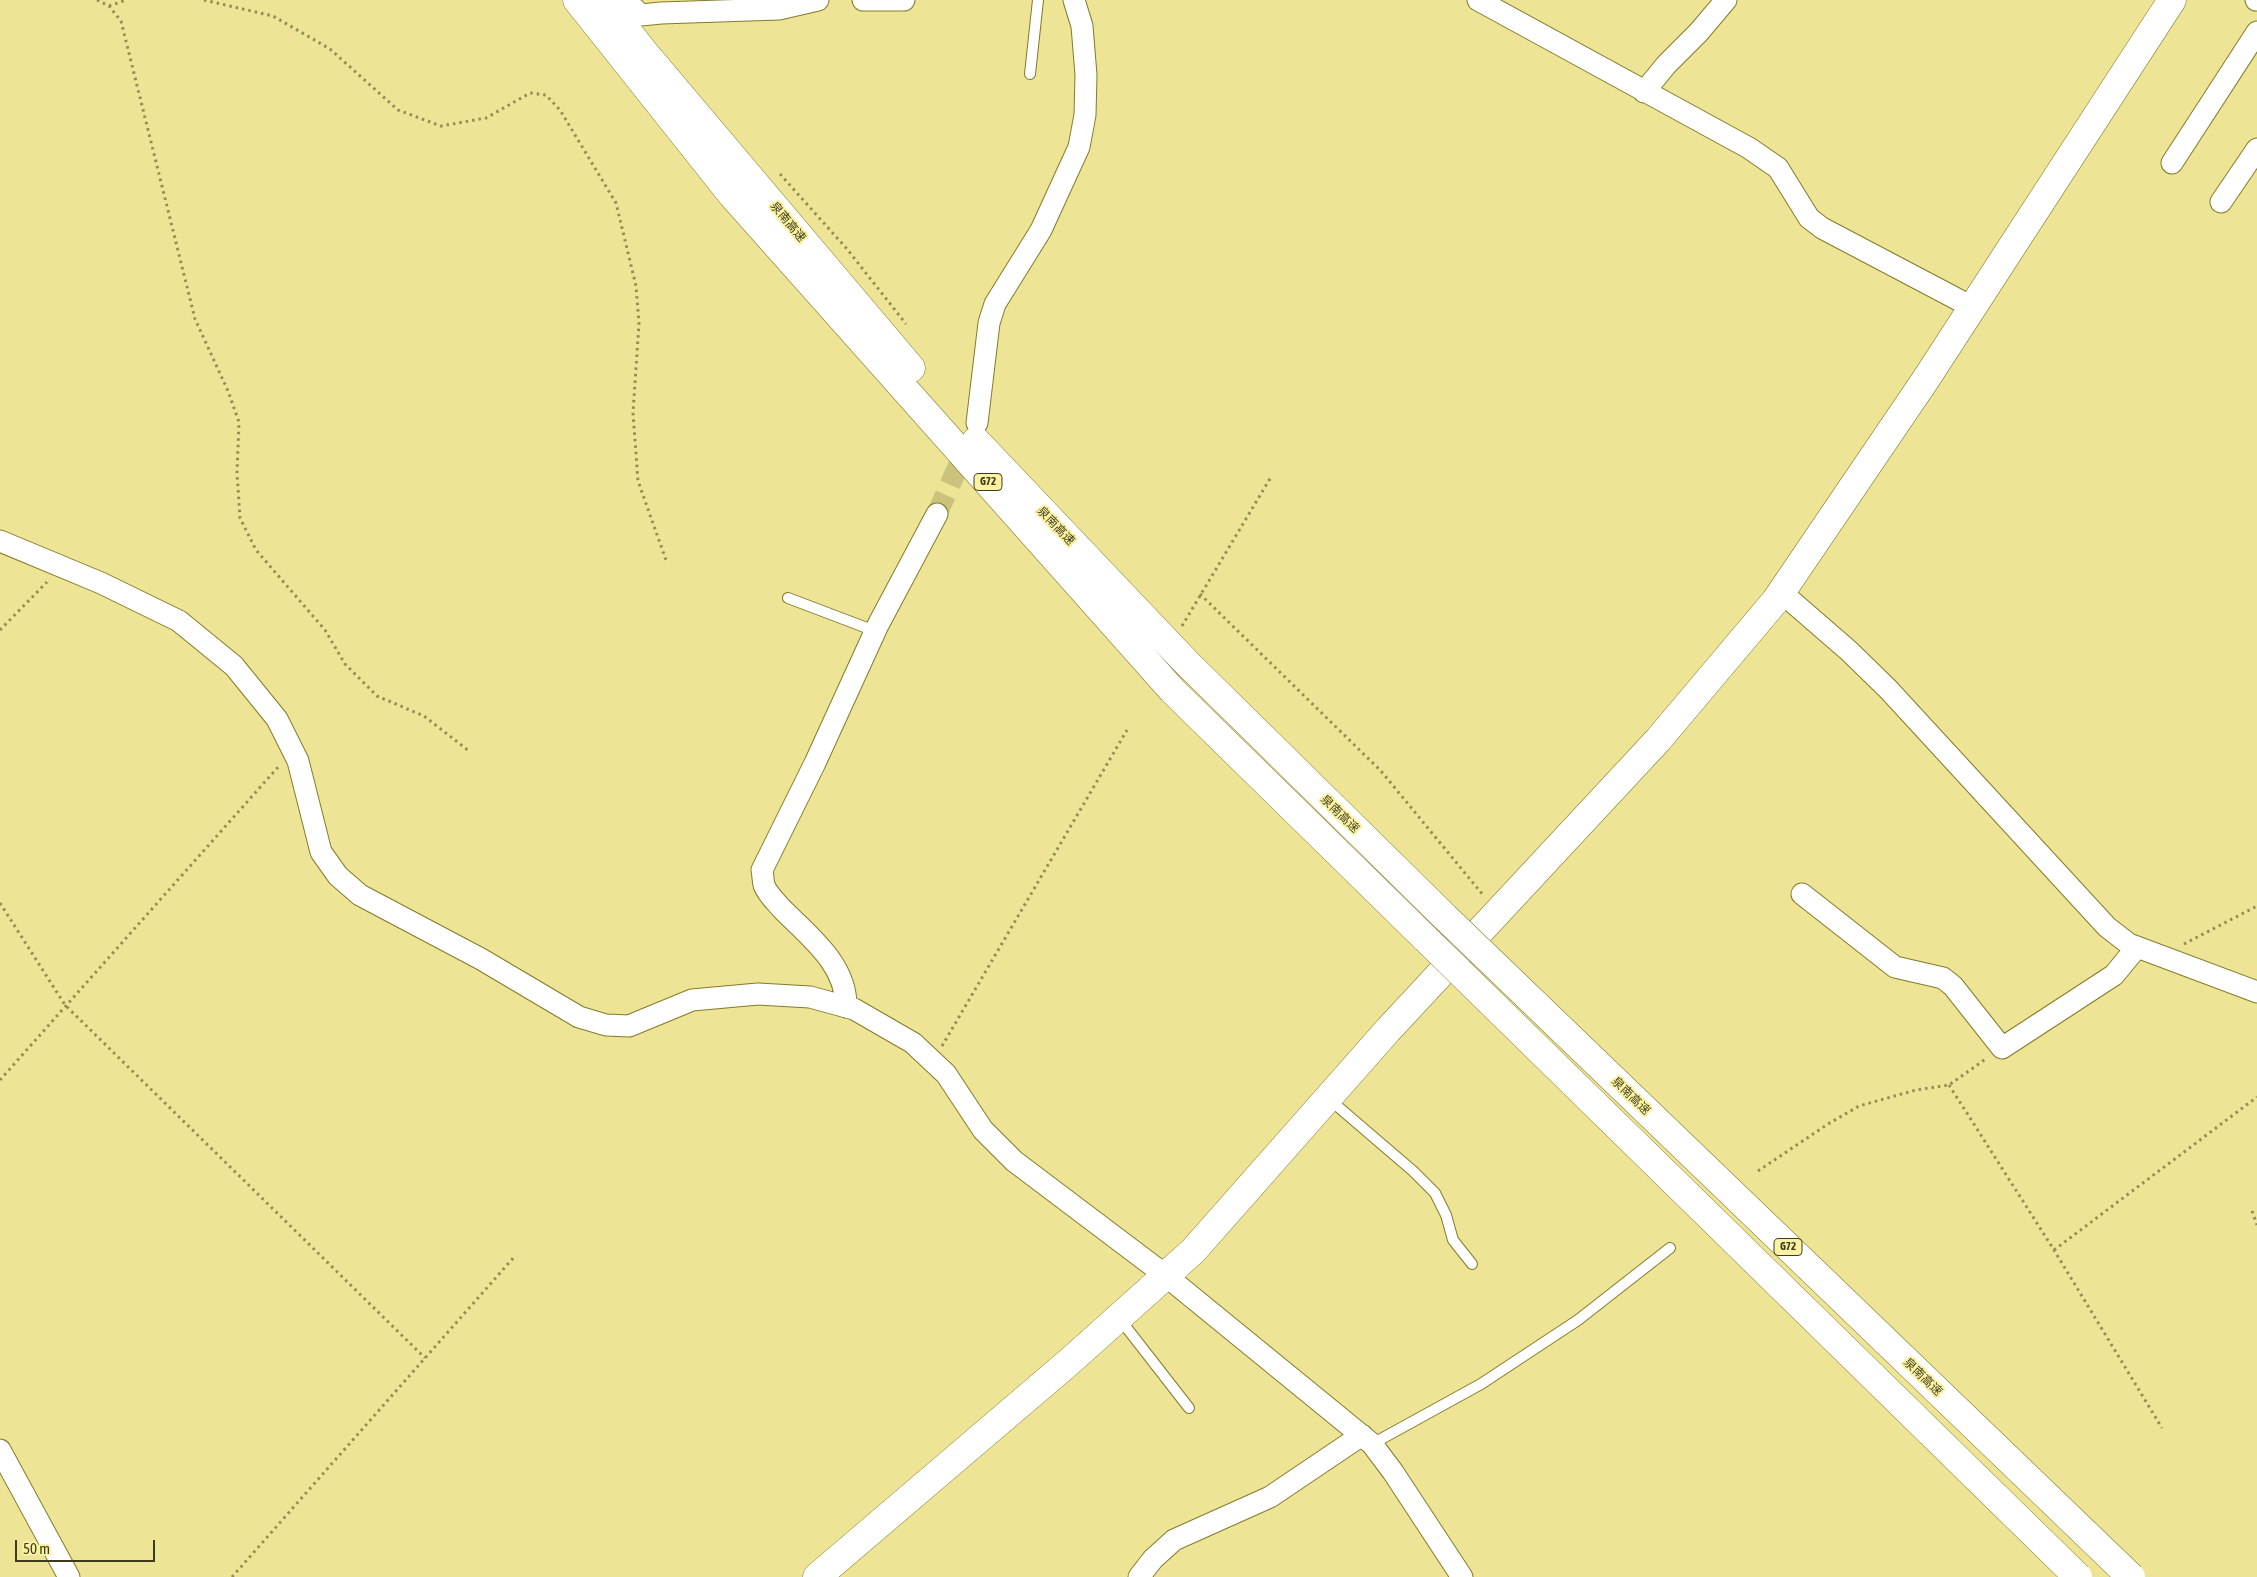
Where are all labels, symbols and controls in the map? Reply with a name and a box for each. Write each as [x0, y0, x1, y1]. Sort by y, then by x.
street label: 泉南高速 [767, 199, 809, 245]
road number: G72 [974, 474, 1002, 491]
street label: 泉南高速 [1034, 504, 1078, 548]
street label: 泉南高速 [1318, 792, 1362, 836]
street label: 泉南高速 [1609, 1074, 1653, 1118]
road number: G72 [1774, 1238, 1802, 1256]
street label: 泉南高速 [1901, 1355, 1945, 1399]
scale bar [18, 1530, 158, 1562]
text: 50 m [23, 1540, 50, 1557]

